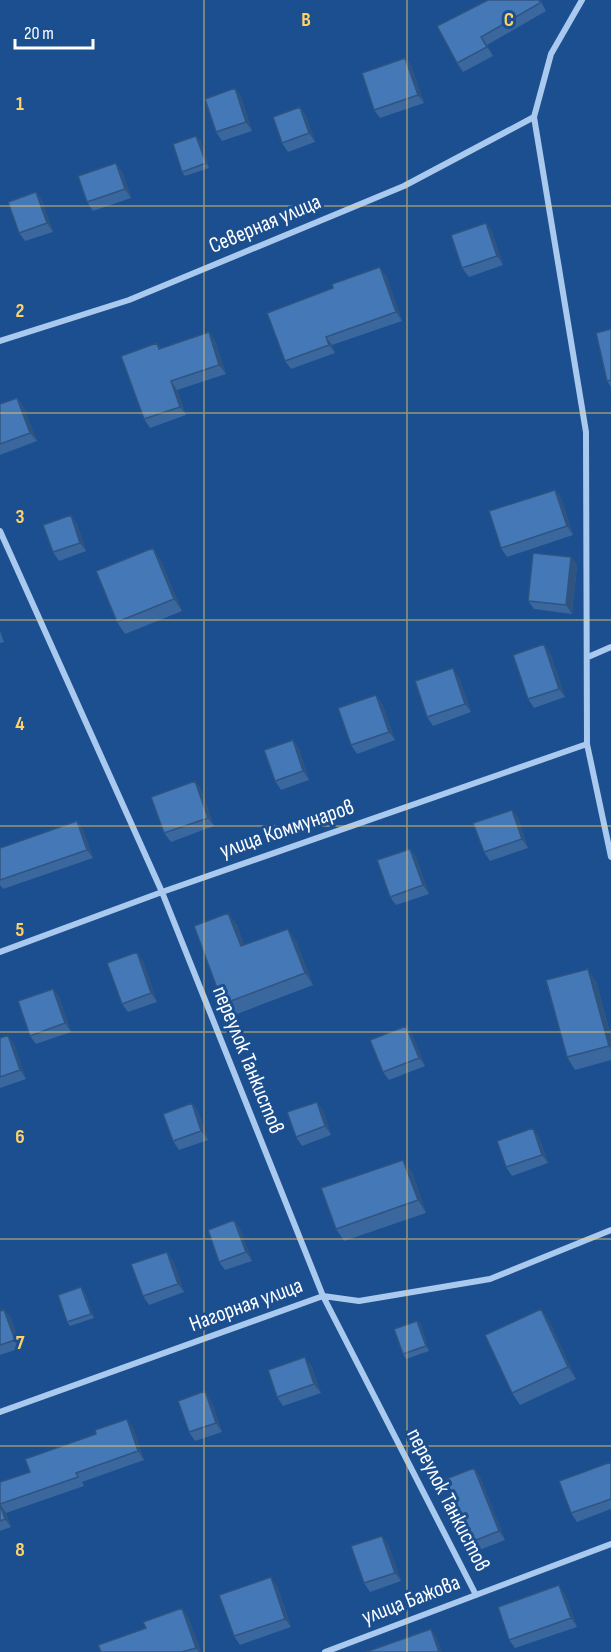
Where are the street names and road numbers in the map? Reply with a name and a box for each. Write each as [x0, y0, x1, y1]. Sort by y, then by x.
street label: Северная улица [205, 188, 325, 260]
street label: улица Коммунаров [216, 793, 358, 865]
street label: переулок Танкистов [206, 982, 290, 1138]
street label: Нагорная улица [186, 1272, 306, 1338]
street label: переулок Танкистов [400, 1424, 496, 1576]
street label: улица Бажова [358, 1569, 464, 1631]

